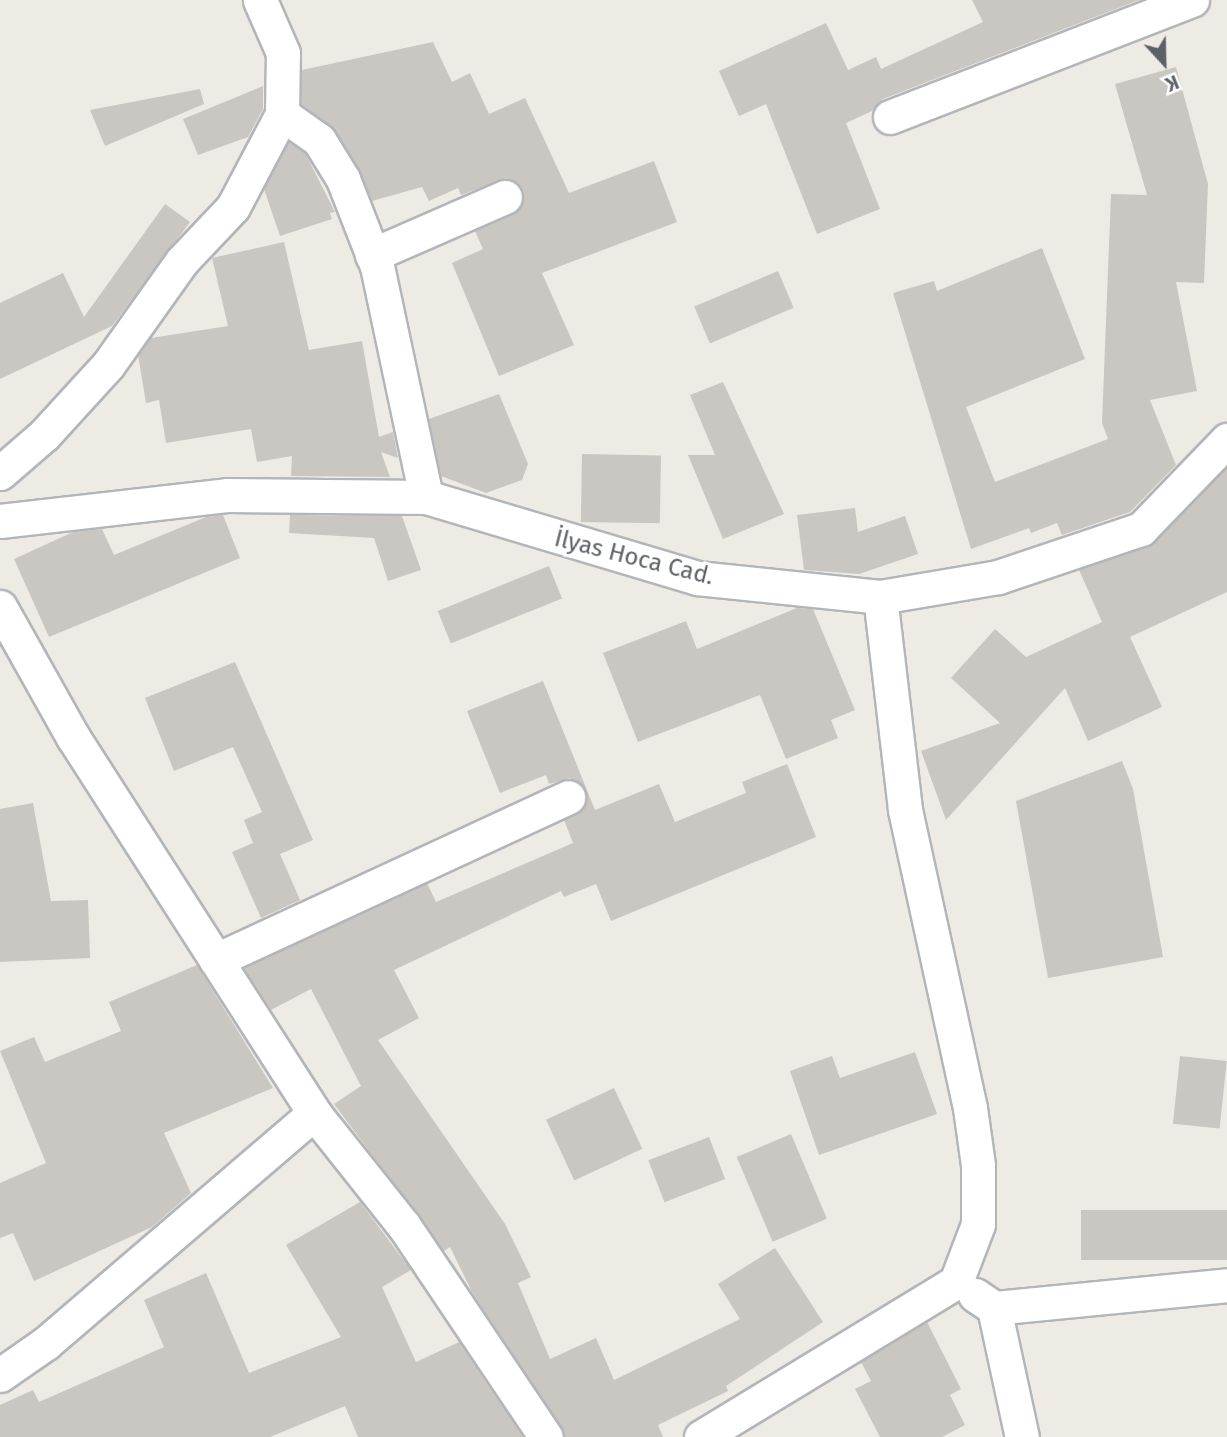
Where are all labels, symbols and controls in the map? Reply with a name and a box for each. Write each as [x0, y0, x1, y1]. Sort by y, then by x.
north arrow [1129, 28, 1199, 98]
text: K [1162, 70, 1182, 96]
street label: İlyas Hoca Cad. [551, 524, 717, 592]

